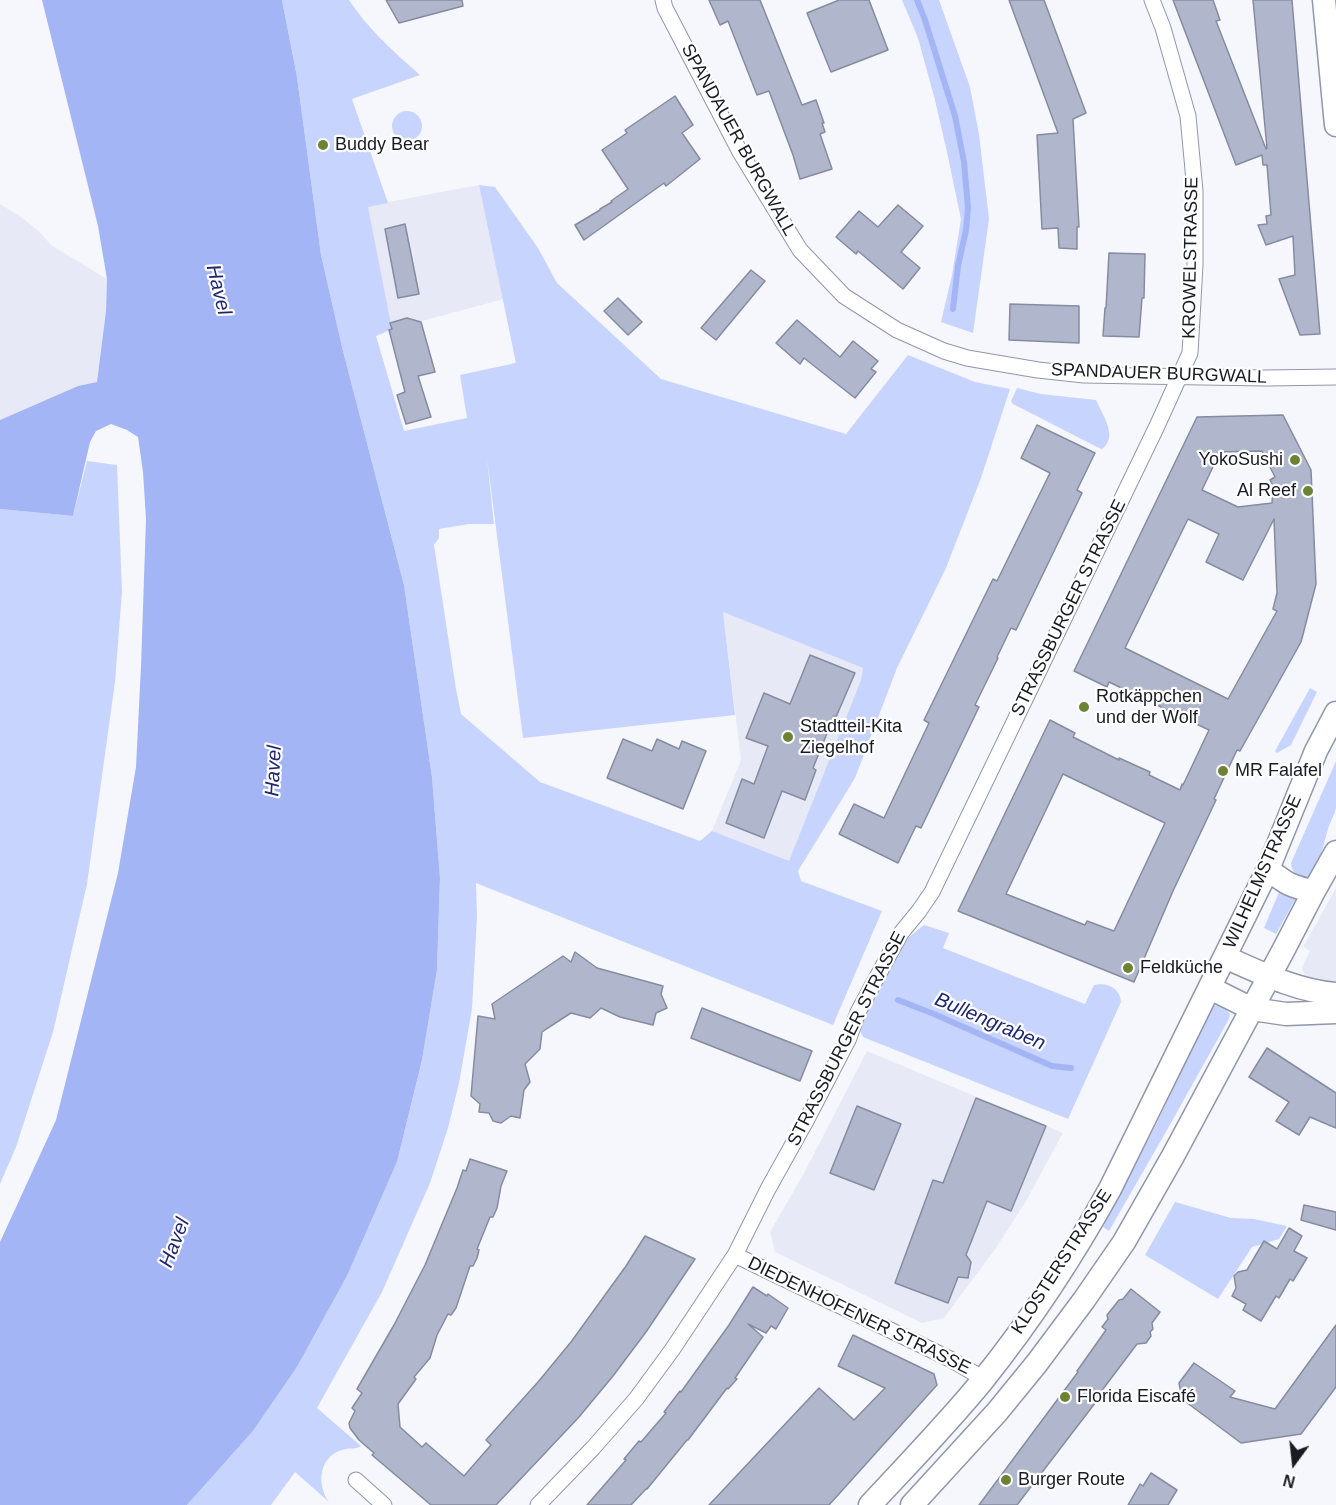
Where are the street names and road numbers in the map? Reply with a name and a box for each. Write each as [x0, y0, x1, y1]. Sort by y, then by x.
street label: SPANDAUER BURGWALL [676, 40, 800, 240]
street label: KROWELSTRASSE [1179, 177, 1203, 339]
street label: SPANDAUER BURGWALL [1051, 359, 1267, 389]
street label: STRASSBURGER STRASSE [1007, 496, 1131, 720]
street label: WILHELMSTRASSE [1219, 792, 1307, 952]
street label: STRASSBURGER STRASSE [783, 928, 911, 1150]
street label: KLOSTERSTRASSE [1007, 1186, 1117, 1338]
street label: DIEDENHOFENER STRASSE [744, 1253, 974, 1379]

